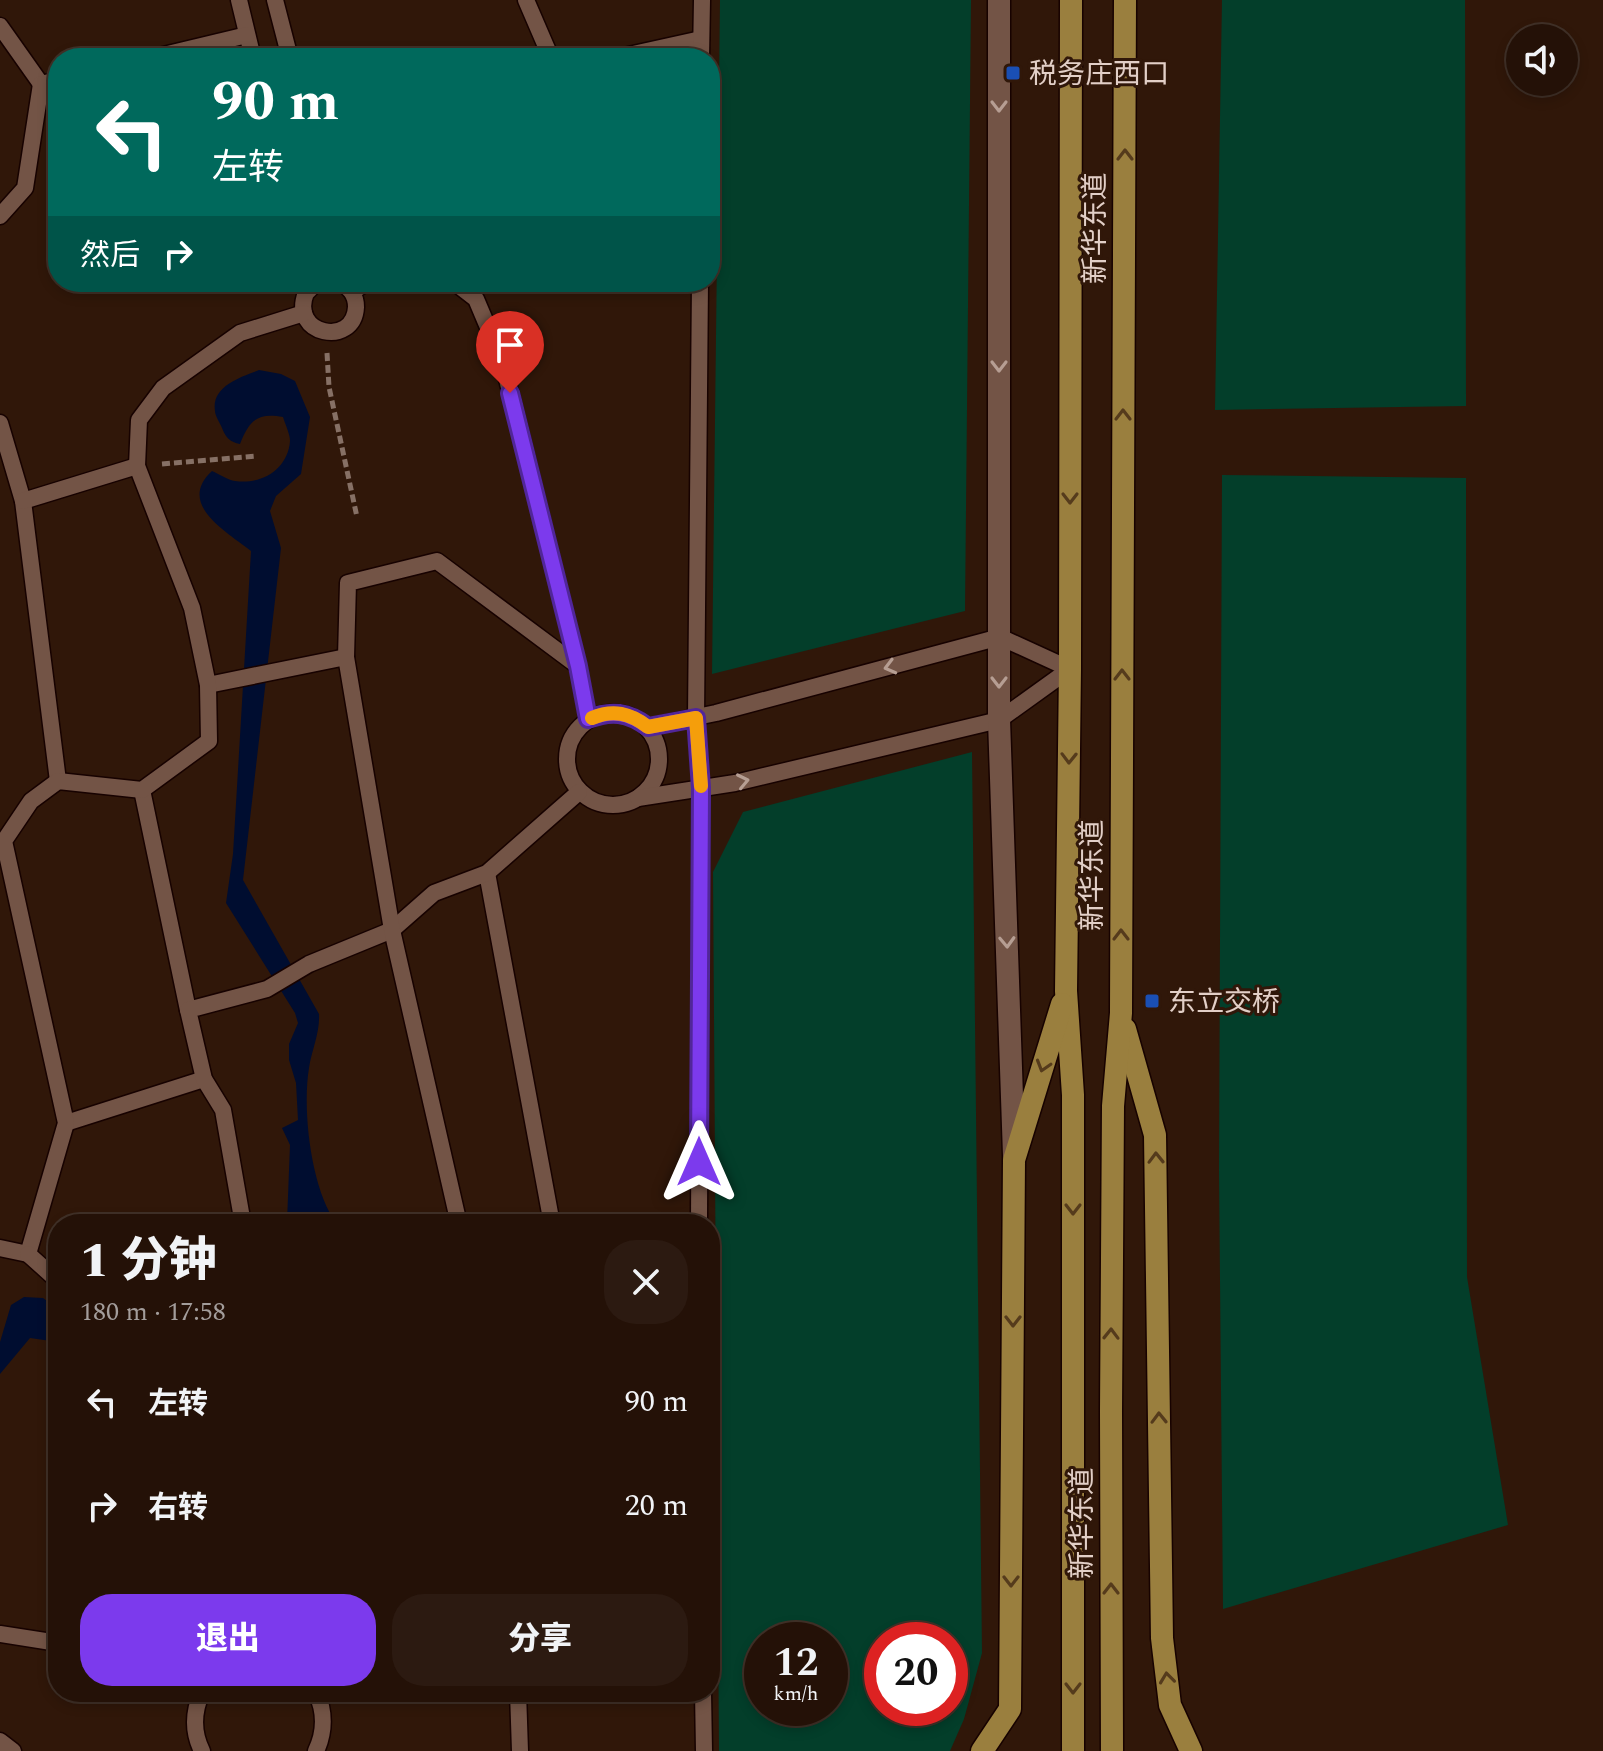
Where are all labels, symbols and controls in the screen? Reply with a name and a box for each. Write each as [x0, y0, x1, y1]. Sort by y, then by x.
map controls [1506, 24, 1578, 96]
button: sound [1506, 24, 1578, 96]
place label: 税务庄西口 [1029, 53, 1169, 96]
text: 90 m [212, 60, 339, 145]
marker: 税务庄西口 [1004, 64, 1022, 82]
icon: left [80, 80, 184, 184]
one-way arrow [990, 100, 1008, 113]
text: 左转 [212, 141, 284, 196]
one-way arrow [1116, 148, 1134, 161]
street label: 新华东道 [1074, 172, 1117, 284]
icon: right [156, 232, 200, 276]
text: 然后 [80, 233, 140, 279]
pin [476, 311, 544, 393]
icon: arrive [488, 323, 532, 367]
one-way arrow [990, 360, 1008, 373]
one-way arrow [1115, 408, 1132, 421]
one-way arrow [1061, 492, 1079, 505]
one-way arrow [884, 657, 898, 674]
one-way arrow [1113, 668, 1131, 681]
one-way arrow [990, 676, 1008, 689]
one-way arrow [1060, 752, 1078, 765]
one-way arrow [736, 773, 749, 790]
street label: 新华东道 [1071, 819, 1114, 931]
one-way arrow [1112, 928, 1130, 941]
one-way arrow [998, 936, 1015, 949]
place label: 东立交桥 [1168, 981, 1280, 1024]
marker: 东立交桥 [1143, 992, 1161, 1010]
one-way arrow [1036, 1058, 1052, 1072]
position arrow [657, 1120, 741, 1204]
one-way arrow [1147, 1151, 1164, 1164]
one-way arrow [1064, 1203, 1082, 1216]
text: 1 分钟 [80, 1225, 217, 1298]
button: close [604, 1240, 688, 1324]
text: 180 m · 17:58 [80, 1292, 226, 1332]
one-way arrow [1004, 1315, 1022, 1328]
one-way arrow [1102, 1327, 1120, 1340]
text: 90 m [625, 1379, 688, 1425]
icon: left [80, 1380, 124, 1424]
text: 左转 [148, 1381, 208, 1427]
one-way arrow [1150, 1411, 1168, 1424]
street label: 新华东道 [1061, 1467, 1104, 1579]
text: 20 m [625, 1483, 688, 1529]
icon: right [80, 1484, 124, 1528]
text: 右转 [148, 1485, 208, 1531]
one-way arrow [1002, 1575, 1019, 1588]
one-way arrow [1102, 1582, 1120, 1595]
button: 退出 [80, 1594, 376, 1686]
button: 分享 [392, 1594, 688, 1686]
speed limit sign: 20 [864, 1622, 968, 1726]
text: 12 [774, 1633, 818, 1694]
one-way arrow [1158, 1671, 1175, 1684]
text: km/h [774, 1679, 819, 1709]
one-way arrow [1064, 1682, 1082, 1695]

